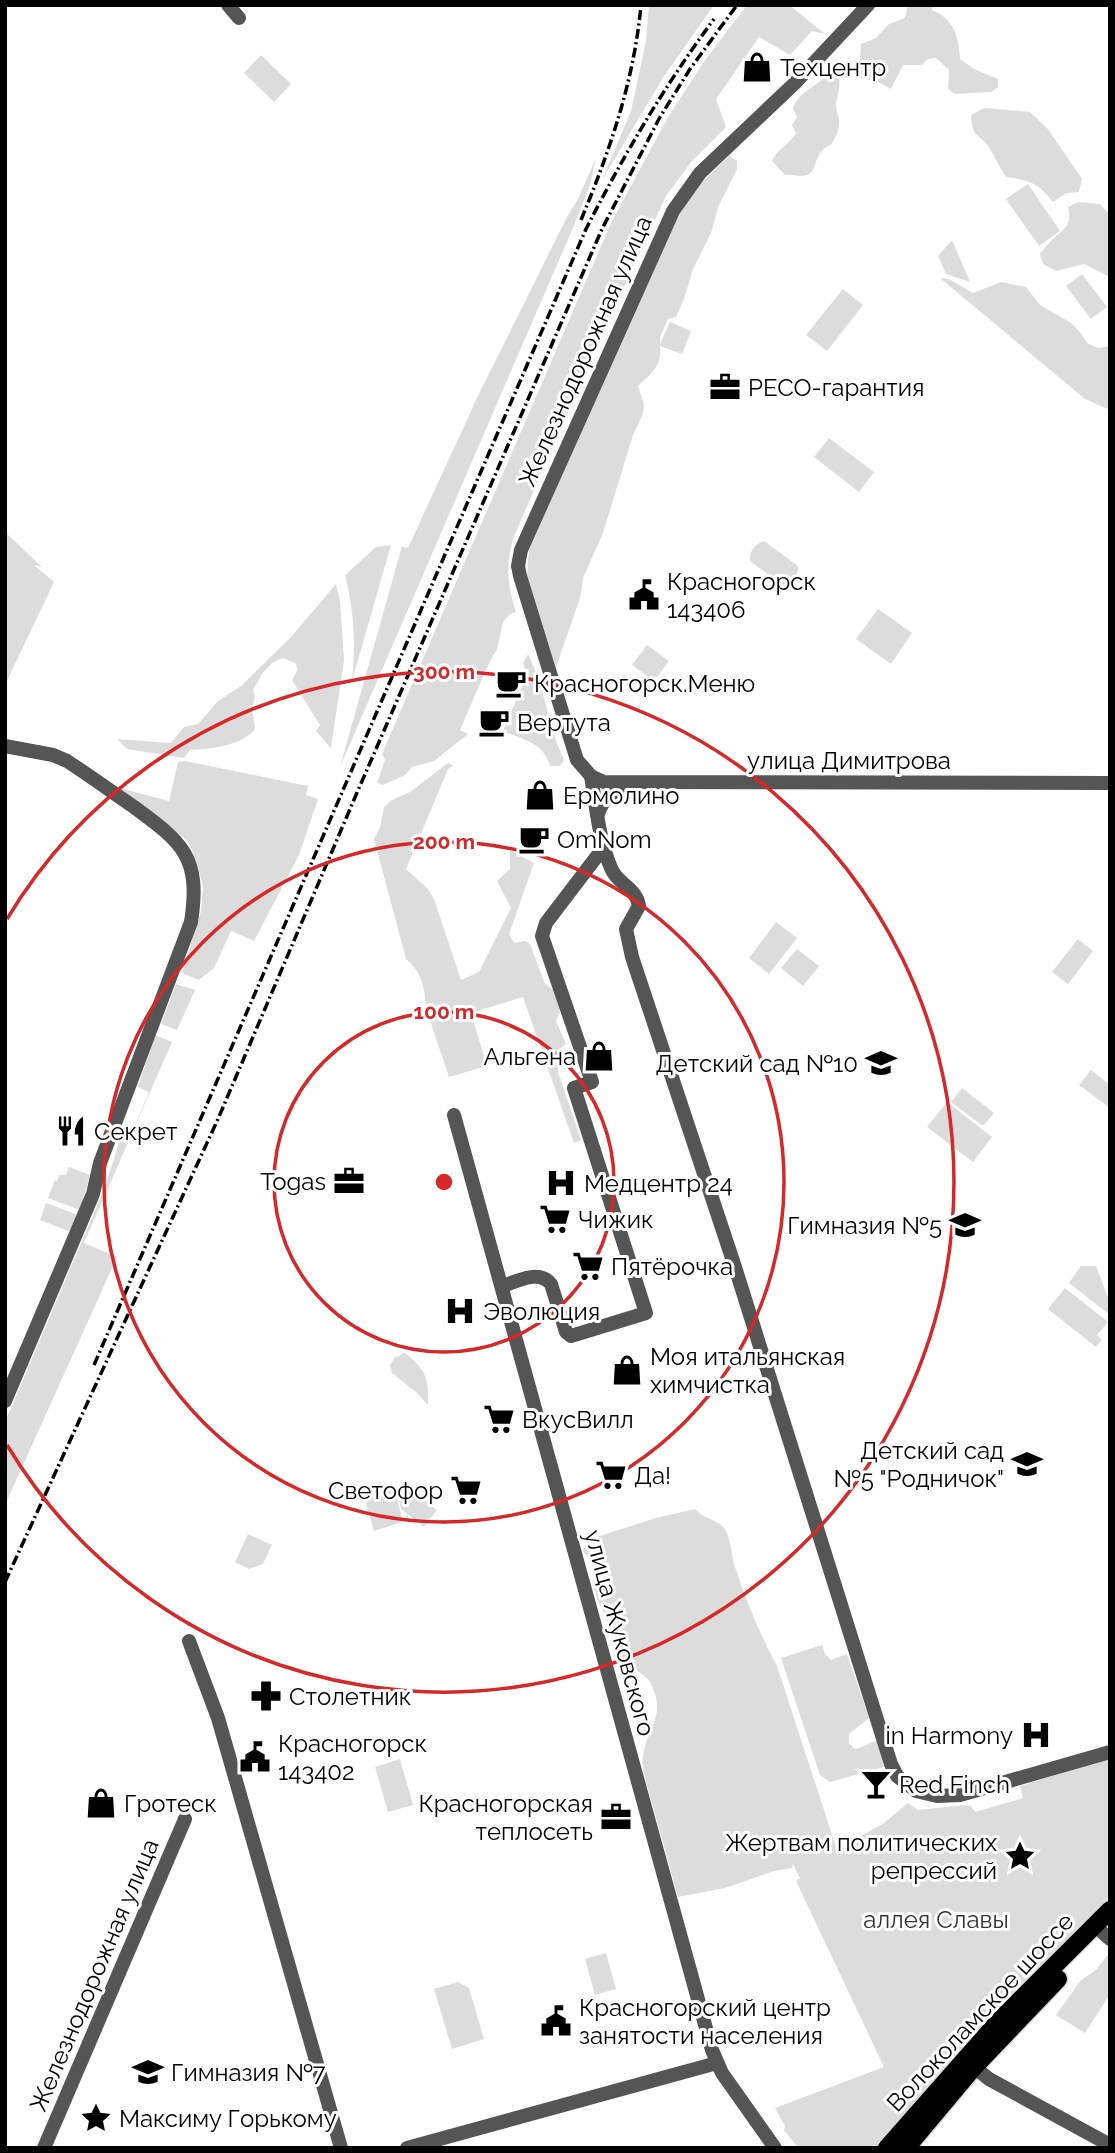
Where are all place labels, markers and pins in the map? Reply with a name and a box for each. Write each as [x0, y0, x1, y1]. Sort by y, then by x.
shop icon: Техцентр [740, 50, 774, 84]
place label: Техцентр [780, 53, 886, 82]
office icon: РЕСО-гарантия [708, 370, 742, 404]
place label: РЕСО-гарантия [748, 373, 924, 402]
place label: Красногорск 143406 [667, 567, 816, 624]
public building icon: Красногорск 143406 [627, 578, 661, 612]
cafe icon: Красногорск.Меню [494, 666, 528, 700]
place label: Красногорск.Меню [534, 669, 755, 698]
cafe icon: Вертута [477, 705, 511, 739]
place label: Вертута [517, 708, 611, 737]
shop icon: Ермолино [523, 778, 557, 812]
place label: Ермолино [563, 781, 680, 810]
cafe icon: OmNom [517, 822, 551, 856]
place label: OmNom [557, 825, 652, 854]
shop icon: Альгена [582, 1039, 616, 1073]
place label: Альгена [484, 1042, 576, 1071]
school or university icon: Детский сад №10 [864, 1046, 898, 1080]
place label: Детский сад №10 [656, 1049, 858, 1078]
restaurant icon: Секрет [54, 1114, 88, 1148]
place label: Секрет [94, 1117, 178, 1146]
office icon: Togas [332, 1164, 366, 1198]
hospital icon: Медцентр 24 [544, 1166, 578, 1200]
place label: Togas [260, 1167, 326, 1196]
place label: Медцентр 24 [584, 1169, 733, 1198]
centre of rings [432, 1170, 456, 1194]
supermarket icon: Чижик [538, 1202, 572, 1236]
place label: Чижик [578, 1205, 653, 1234]
school or university icon: Гимназия №5 [948, 1208, 982, 1242]
place label: Гимназия №5 [787, 1211, 942, 1240]
supermarket icon: Пятёрочка [571, 1249, 605, 1283]
place label: Пятёрочка [611, 1252, 733, 1281]
hospital icon: Эволюция [443, 1294, 477, 1328]
place label: Эволюция [483, 1297, 600, 1326]
place label: Моя итальянская химчистка [650, 1342, 845, 1399]
shop icon: Моя итальянская химчистка [610, 1353, 644, 1387]
supermarket icon: ВкусВилл [482, 1402, 516, 1436]
place label: ВкусВилл [522, 1405, 634, 1434]
place label: Детский сад №5 "Родничок" [833, 1436, 1004, 1493]
school or university icon: Детский сад №5 "Родничок" [1010, 1447, 1044, 1481]
supermarket icon: Да! [594, 1458, 628, 1492]
place label: Да! [634, 1461, 671, 1490]
supermarket icon: Светофор [449, 1473, 483, 1507]
place label: Светофор [328, 1476, 443, 1505]
pharmacy icon: Столетник [249, 1679, 283, 1713]
place label: Столетник [289, 1682, 411, 1711]
hospital icon: in Harmony [1019, 1718, 1053, 1752]
place label: in Harmony [885, 1721, 1013, 1750]
place label: Красногорск 143402 [278, 1729, 427, 1786]
public building icon: Красногорск 143402 [238, 1740, 272, 1774]
bar icon: Red Finch [859, 1767, 893, 1801]
place label: Red Finch [899, 1770, 1010, 1799]
shop icon: Гротеск [84, 1786, 118, 1820]
place label: Гротеск [124, 1789, 217, 1818]
place label: Красногорская теплосеть [419, 1789, 593, 1846]
office icon: Красногорская теплосеть [599, 1800, 633, 1834]
place label: Жертвам политических репрессий [725, 1828, 997, 1885]
place icon: Жертвам политических репрессий [1003, 1839, 1037, 1873]
place label: Красногорский центр занятости населения [579, 1993, 831, 2050]
public building icon: Красногорский центр занятости населения [539, 2004, 573, 2038]
school or university icon: Гимназия №7 [131, 2055, 165, 2089]
place label: Гимназия №7 [171, 2058, 326, 2087]
place icon: Максиму Горькому [79, 2101, 113, 2135]
place label: Максиму Горькому [119, 2104, 337, 2133]

